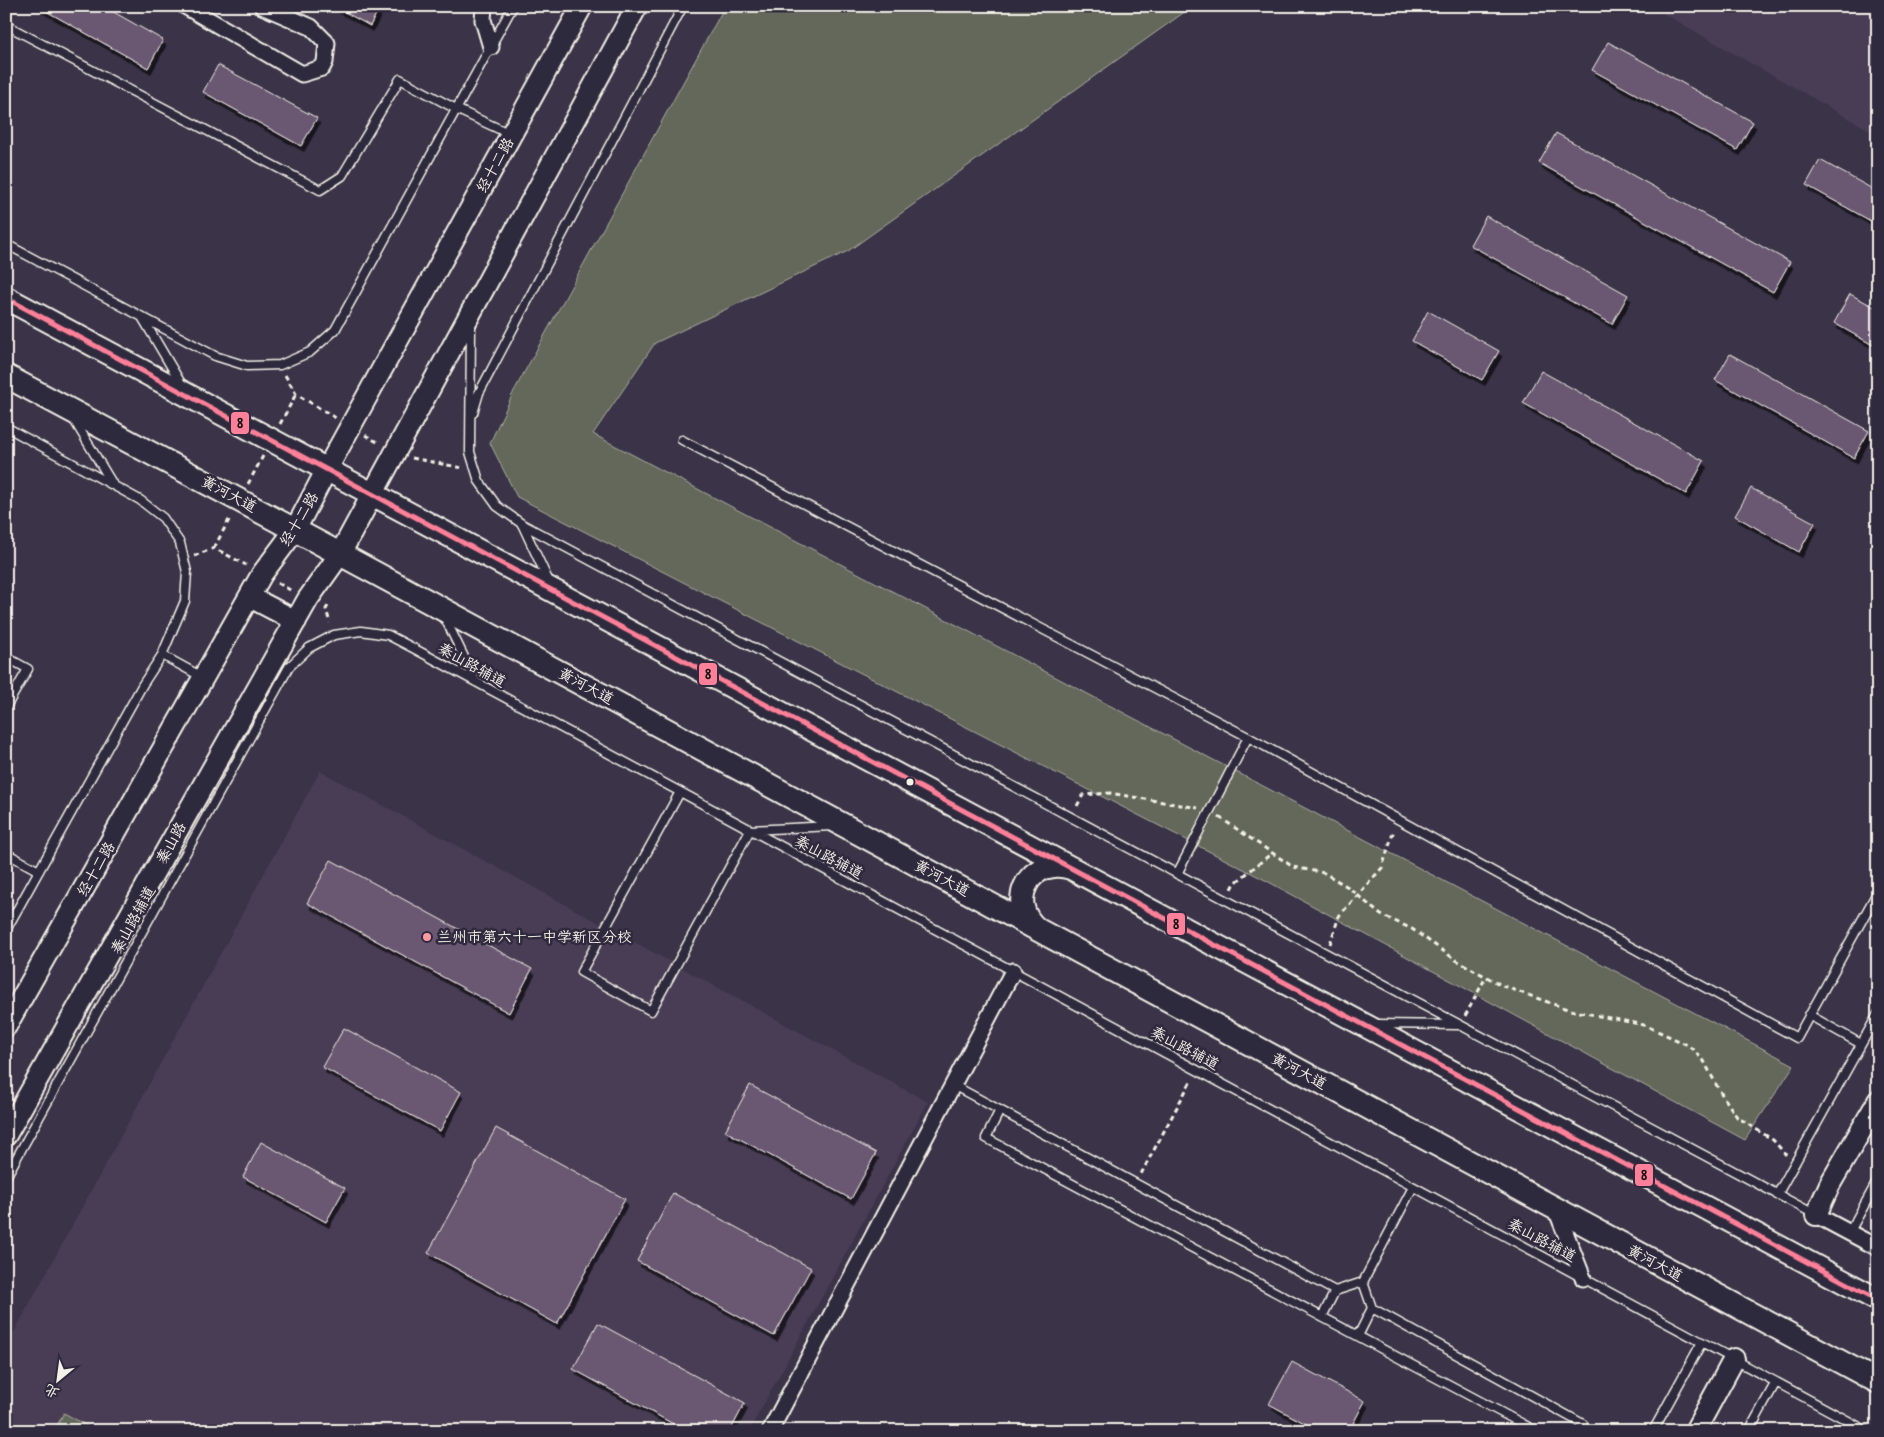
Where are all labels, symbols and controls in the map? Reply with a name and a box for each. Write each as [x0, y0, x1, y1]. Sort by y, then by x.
street label: 经十二路 [471, 133, 518, 196]
line badge: 8 [230, 411, 250, 435]
text: 8 [237, 413, 243, 432]
street label: 黄河大道 [198, 470, 261, 517]
street label: 经十二路 [274, 488, 323, 550]
street label: 秦山路辅道 [434, 637, 510, 692]
street label: 黄河大道 [555, 662, 618, 709]
line badge: 8 [698, 662, 718, 686]
text: 8 [705, 664, 711, 683]
unlabelled marker [905, 777, 915, 787]
street label: 秦山路 [150, 818, 191, 868]
street label: 秦山路辅道 [791, 830, 867, 883]
street label: 经十二路 [71, 838, 120, 900]
street label: 黄河大道 [911, 854, 974, 901]
street label: 秦山路辅道 [105, 882, 160, 958]
line badge: 8 [1166, 912, 1186, 936]
text: 8 [1173, 914, 1179, 933]
place label: 兰州市第六十一中学新区分校 [437, 926, 632, 947]
marker: 兰州市第六十一中学新区分校 [421, 931, 433, 943]
street label: 秦山路辅道 [1147, 1021, 1223, 1074]
street label: 黄河大道 [1268, 1047, 1331, 1094]
line badge: 8 [1634, 1163, 1654, 1187]
text: 8 [1641, 1165, 1647, 1184]
street label: 秦山路辅道 [1504, 1213, 1580, 1266]
street label: 黄河大道 [1624, 1239, 1687, 1286]
north arrow [32, 1354, 82, 1404]
text: 北 [41, 1380, 62, 1404]

